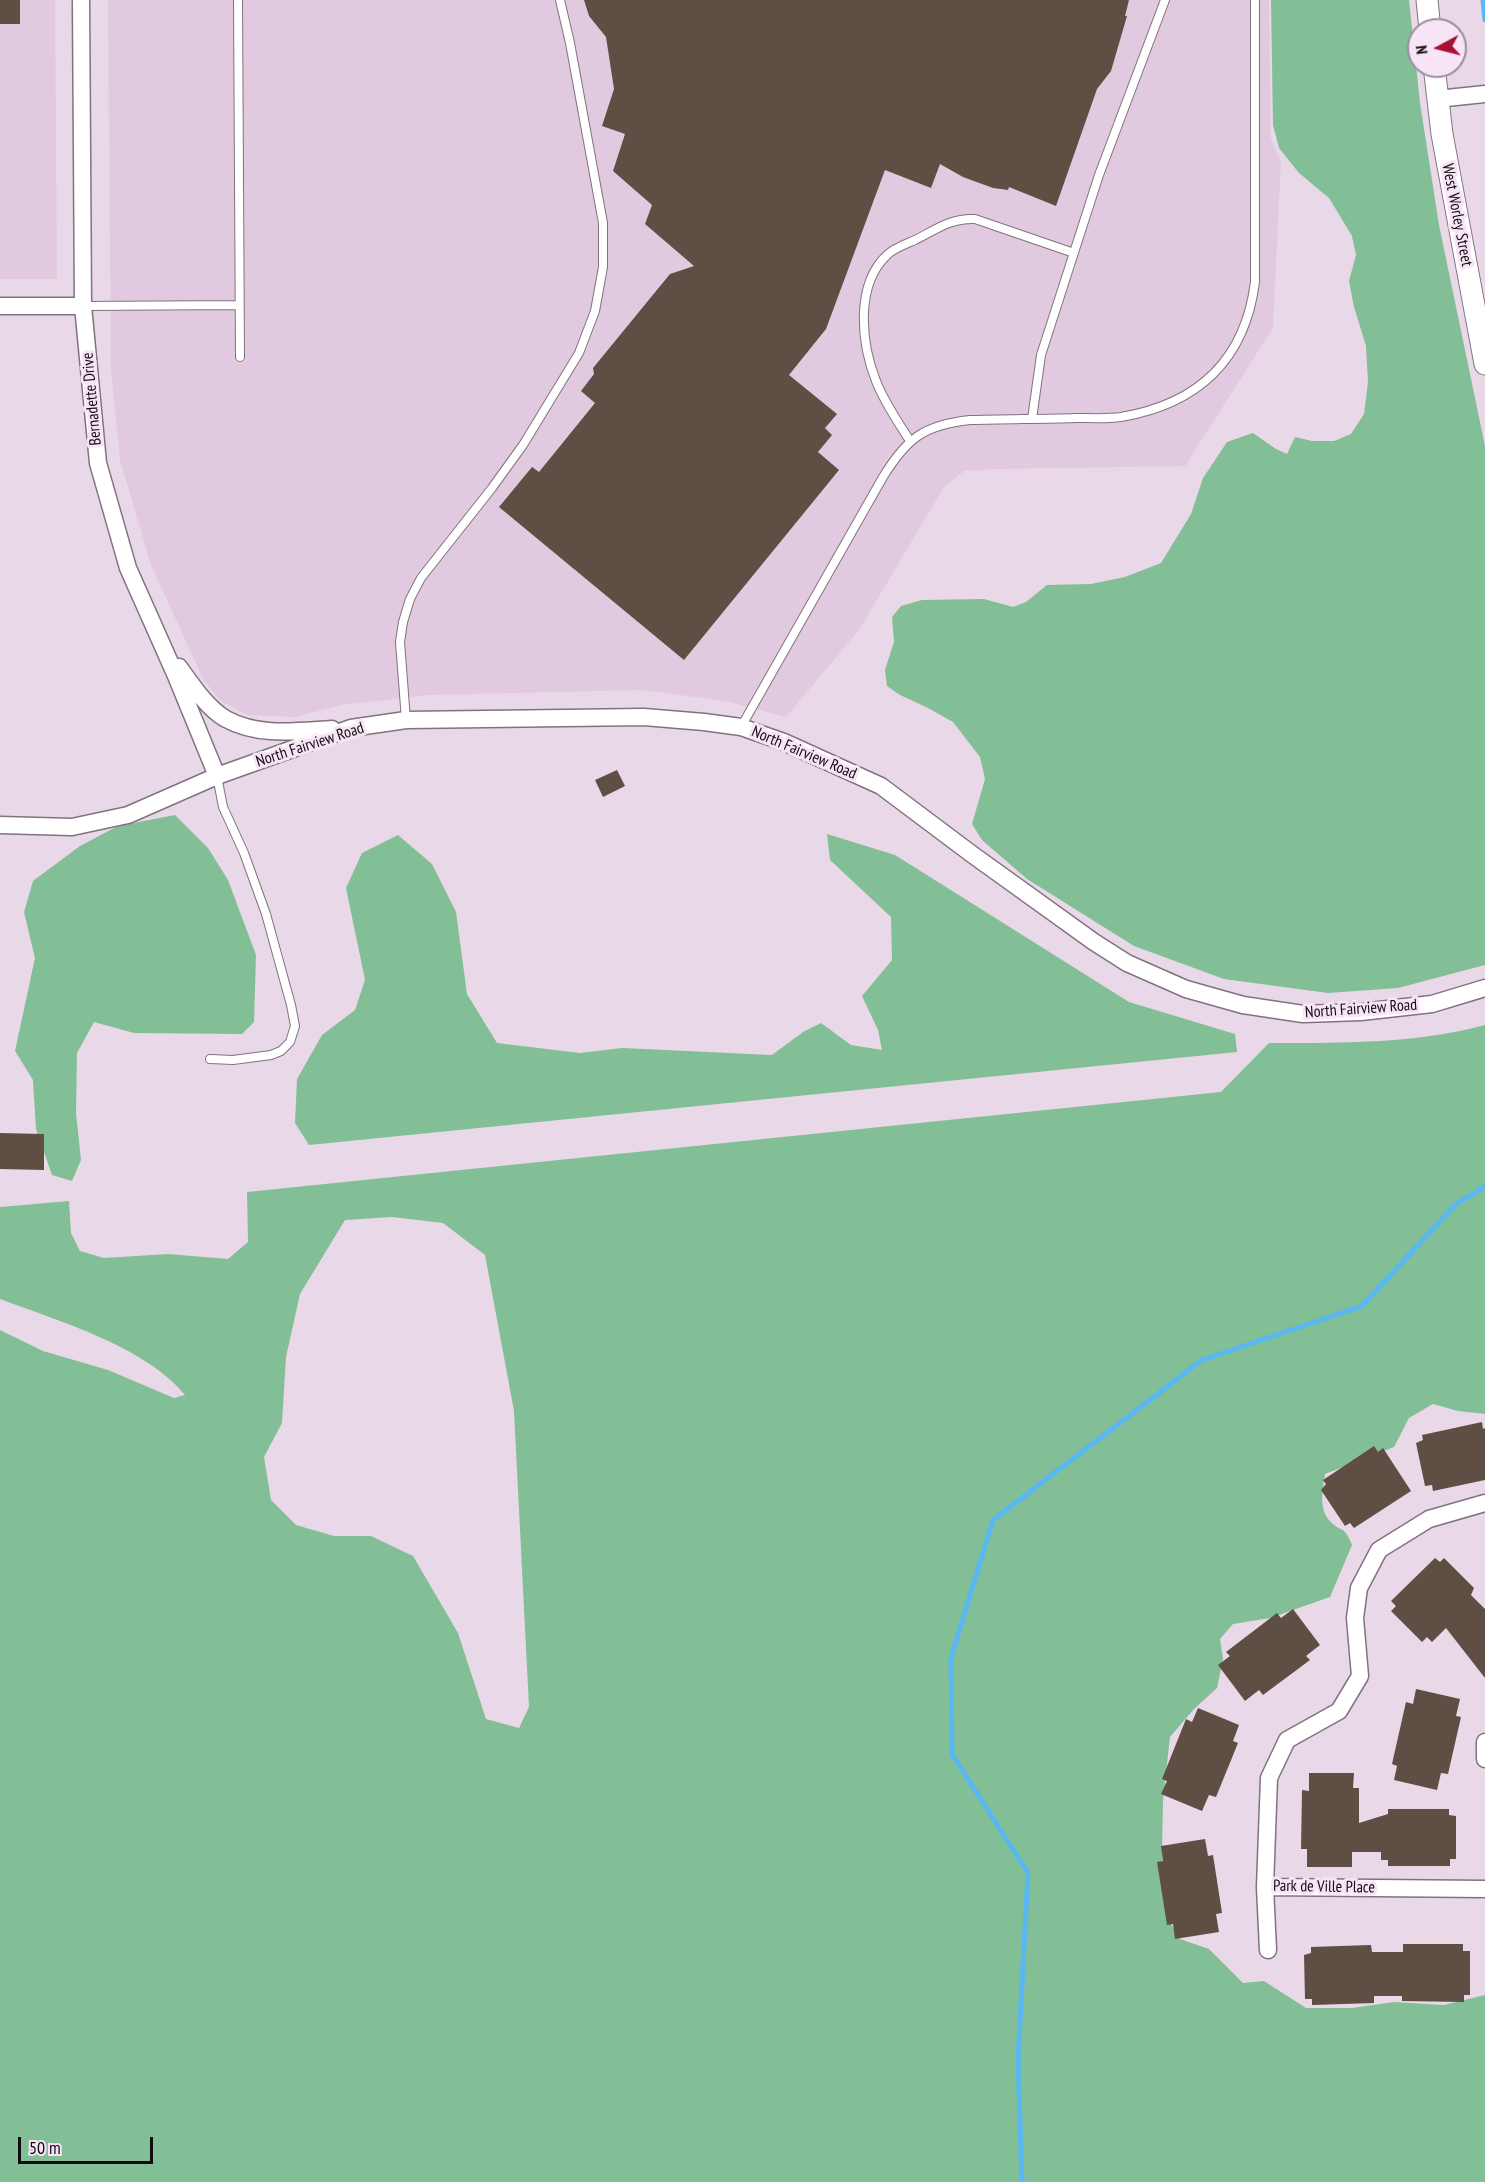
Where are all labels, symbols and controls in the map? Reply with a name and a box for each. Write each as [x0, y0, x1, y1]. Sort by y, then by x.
north arrow [1407, 18, 1467, 78]
text: N [1411, 44, 1432, 55]
street label: West Worley Street [1438, 162, 1476, 268]
street label: Bernadette Drive [78, 352, 106, 446]
street label: North Fairview Road [254, 719, 366, 771]
street label: North Fairview Road [749, 722, 859, 784]
street label: North Fairview Road [1304, 996, 1418, 1022]
street label: Park de Ville Place [1273, 1877, 1375, 1897]
scale bar [21, 2125, 156, 2163]
text: 50 m [29, 2136, 61, 2159]

